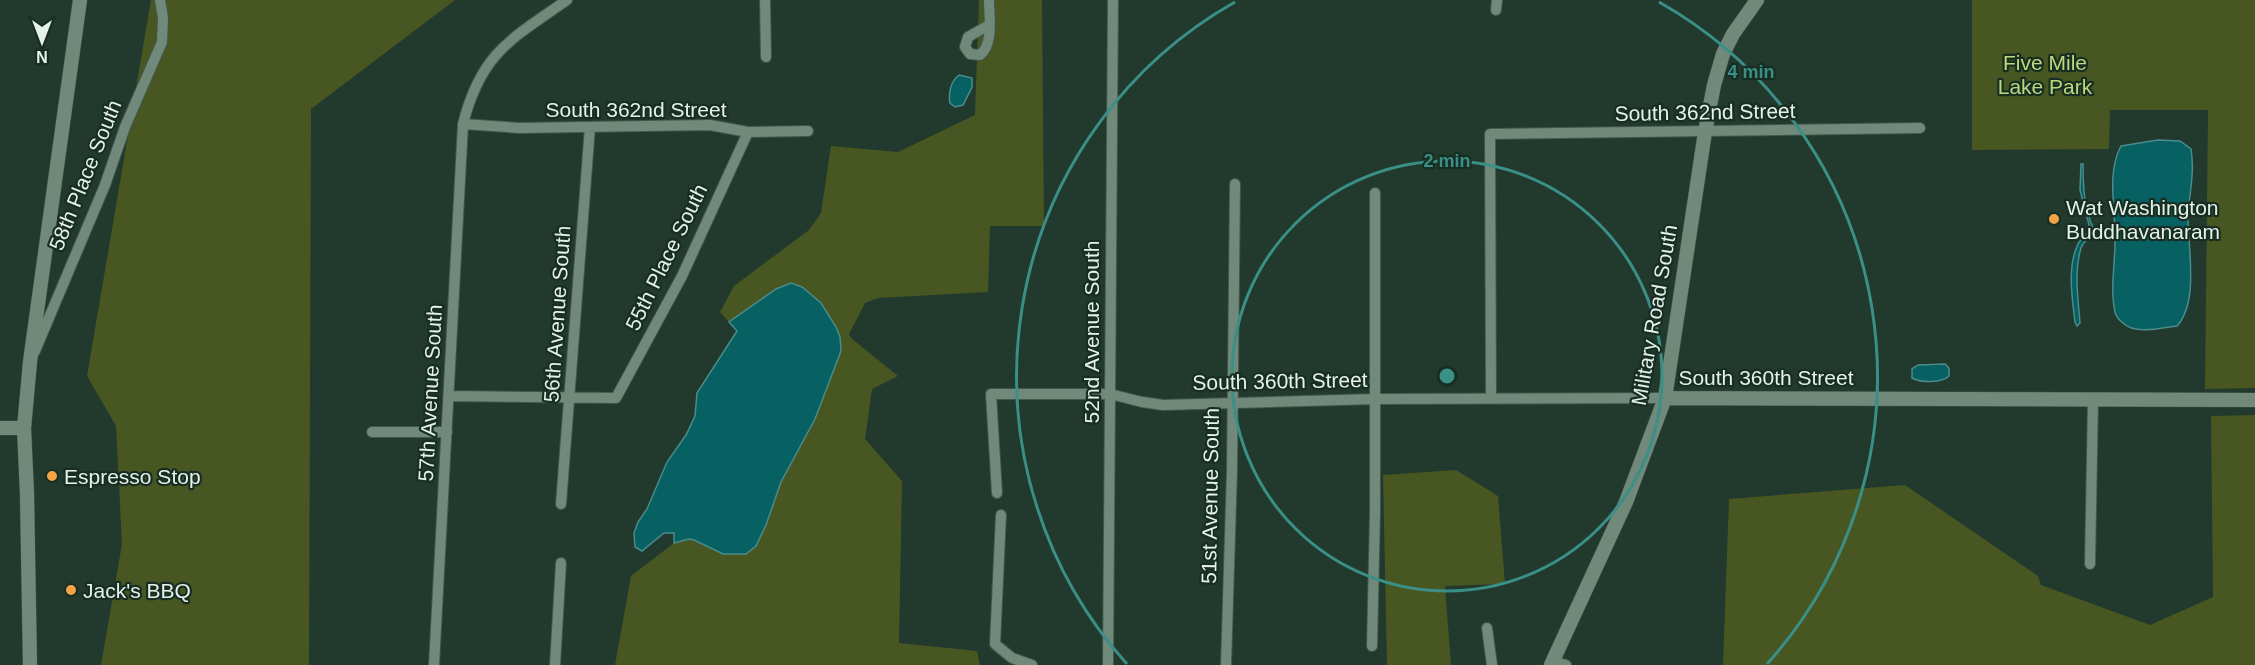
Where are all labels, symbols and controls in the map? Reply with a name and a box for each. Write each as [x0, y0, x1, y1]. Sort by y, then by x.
north arrow [12, 12, 72, 72]
text: N [36, 48, 48, 65]
park label: Five Mile Lake Park [1998, 51, 2093, 98]
text: 4 min [1727, 62, 1775, 82]
street label: 58th Place South [44, 97, 126, 253]
street label: South 362nd Street [546, 98, 727, 121]
street label: South 362nd Street [1614, 99, 1796, 125]
text: 2 min [1423, 151, 1471, 171]
street label: 55th Place South [621, 180, 711, 334]
place label: Wat Washington Buddhavanaram [2066, 196, 2220, 243]
marker: Wat Washington Buddhavanaram [2047, 212, 2061, 226]
street label: Military Road South [1627, 223, 1681, 407]
street label: 56th Avenue South [539, 225, 575, 403]
street label: 52nd Avenue South [1080, 241, 1103, 423]
street label: 57th Avenue South [414, 304, 446, 482]
centre of rings [1437, 366, 1457, 386]
street label: South 360th Street [1678, 366, 1854, 389]
street label: South 360th Street [1192, 368, 1368, 394]
street label: 51st Avenue South [1197, 408, 1223, 584]
place label: Espresso Stop [64, 465, 201, 488]
marker: Espresso Stop [45, 469, 59, 483]
place label: Jack's BBQ [83, 579, 191, 602]
marker: Jack's BBQ [64, 583, 78, 597]

